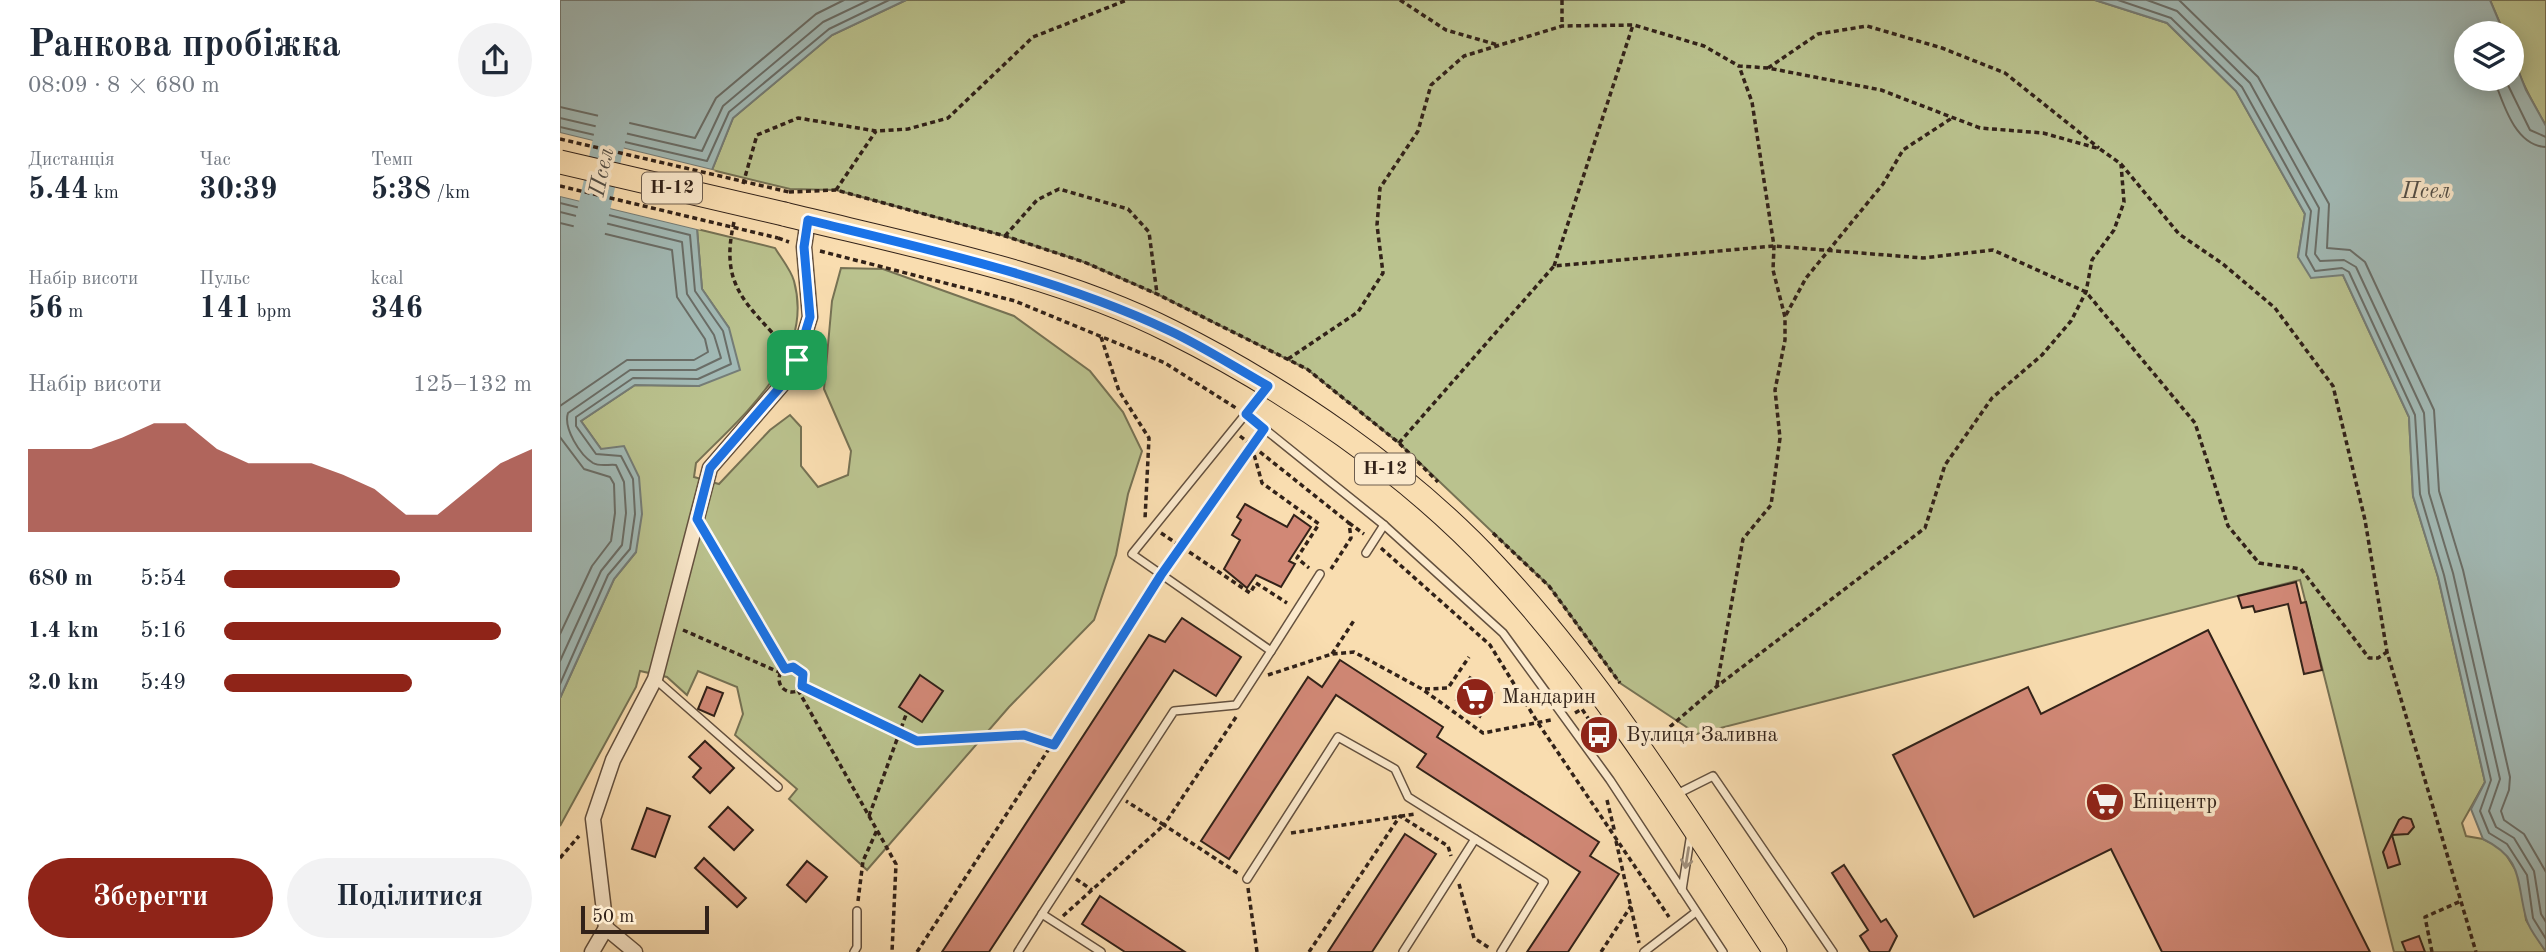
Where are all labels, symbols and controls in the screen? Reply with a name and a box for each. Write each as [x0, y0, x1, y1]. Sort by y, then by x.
map controls [2454, 21, 2524, 91]
button: layers [2454, 21, 2524, 91]
button: share [458, 23, 532, 97]
text: Ранкова пробіжка [28, 27, 341, 65]
text: 08:09 · 8 × 680 m [28, 74, 220, 97]
water label: Псел [585, 146, 618, 199]
text: Дистанція [28, 151, 115, 170]
text: Час [199, 151, 231, 170]
text: Темп [371, 151, 413, 170]
road number: Н-12 [642, 172, 702, 204]
text: 5.44 [28, 175, 89, 205]
text: 30:39 [199, 175, 277, 205]
text: 5:38 [371, 175, 431, 205]
water label: Псел [2400, 180, 2451, 203]
text: km [89, 184, 119, 203]
text: /km [431, 184, 470, 203]
text: Набір висоти [28, 270, 138, 289]
text: Пульс [199, 270, 250, 289]
text: kcal [371, 270, 403, 289]
text: 56 [28, 294, 63, 324]
text: 141 [199, 294, 252, 324]
text: 346 [371, 294, 423, 324]
text: m [63, 303, 83, 322]
text: bpm [252, 303, 292, 322]
pin [767, 330, 827, 390]
icon: arrive [778, 341, 816, 379]
text: Набір висоти [28, 373, 162, 396]
text: 125–132 m [413, 373, 532, 396]
road number: Н-12 [1355, 454, 1415, 484]
text: 680 m [28, 567, 93, 590]
text: 5:54 [140, 567, 186, 590]
text: 1.4 km [28, 619, 99, 642]
text: 5:16 [140, 619, 186, 642]
text: 2.0 km [28, 671, 99, 694]
text: 5:49 [140, 671, 186, 694]
supermarket icon: Мандарин [1454, 676, 1496, 718]
place label: Мандарин [1502, 687, 1596, 708]
bus stop icon: Вулиця Заливна [1578, 714, 1620, 756]
place label: Вулиця Заливна [1626, 725, 1778, 746]
supermarket icon: Епіцентр [2084, 781, 2126, 823]
place label: Епіцентр [2132, 792, 2217, 813]
one-way arrow [1680, 846, 1693, 869]
button: Зберегти [28, 858, 273, 938]
button: Поділитися [287, 858, 532, 938]
scale bar [581, 903, 709, 935]
text: 50 m [592, 908, 634, 927]

